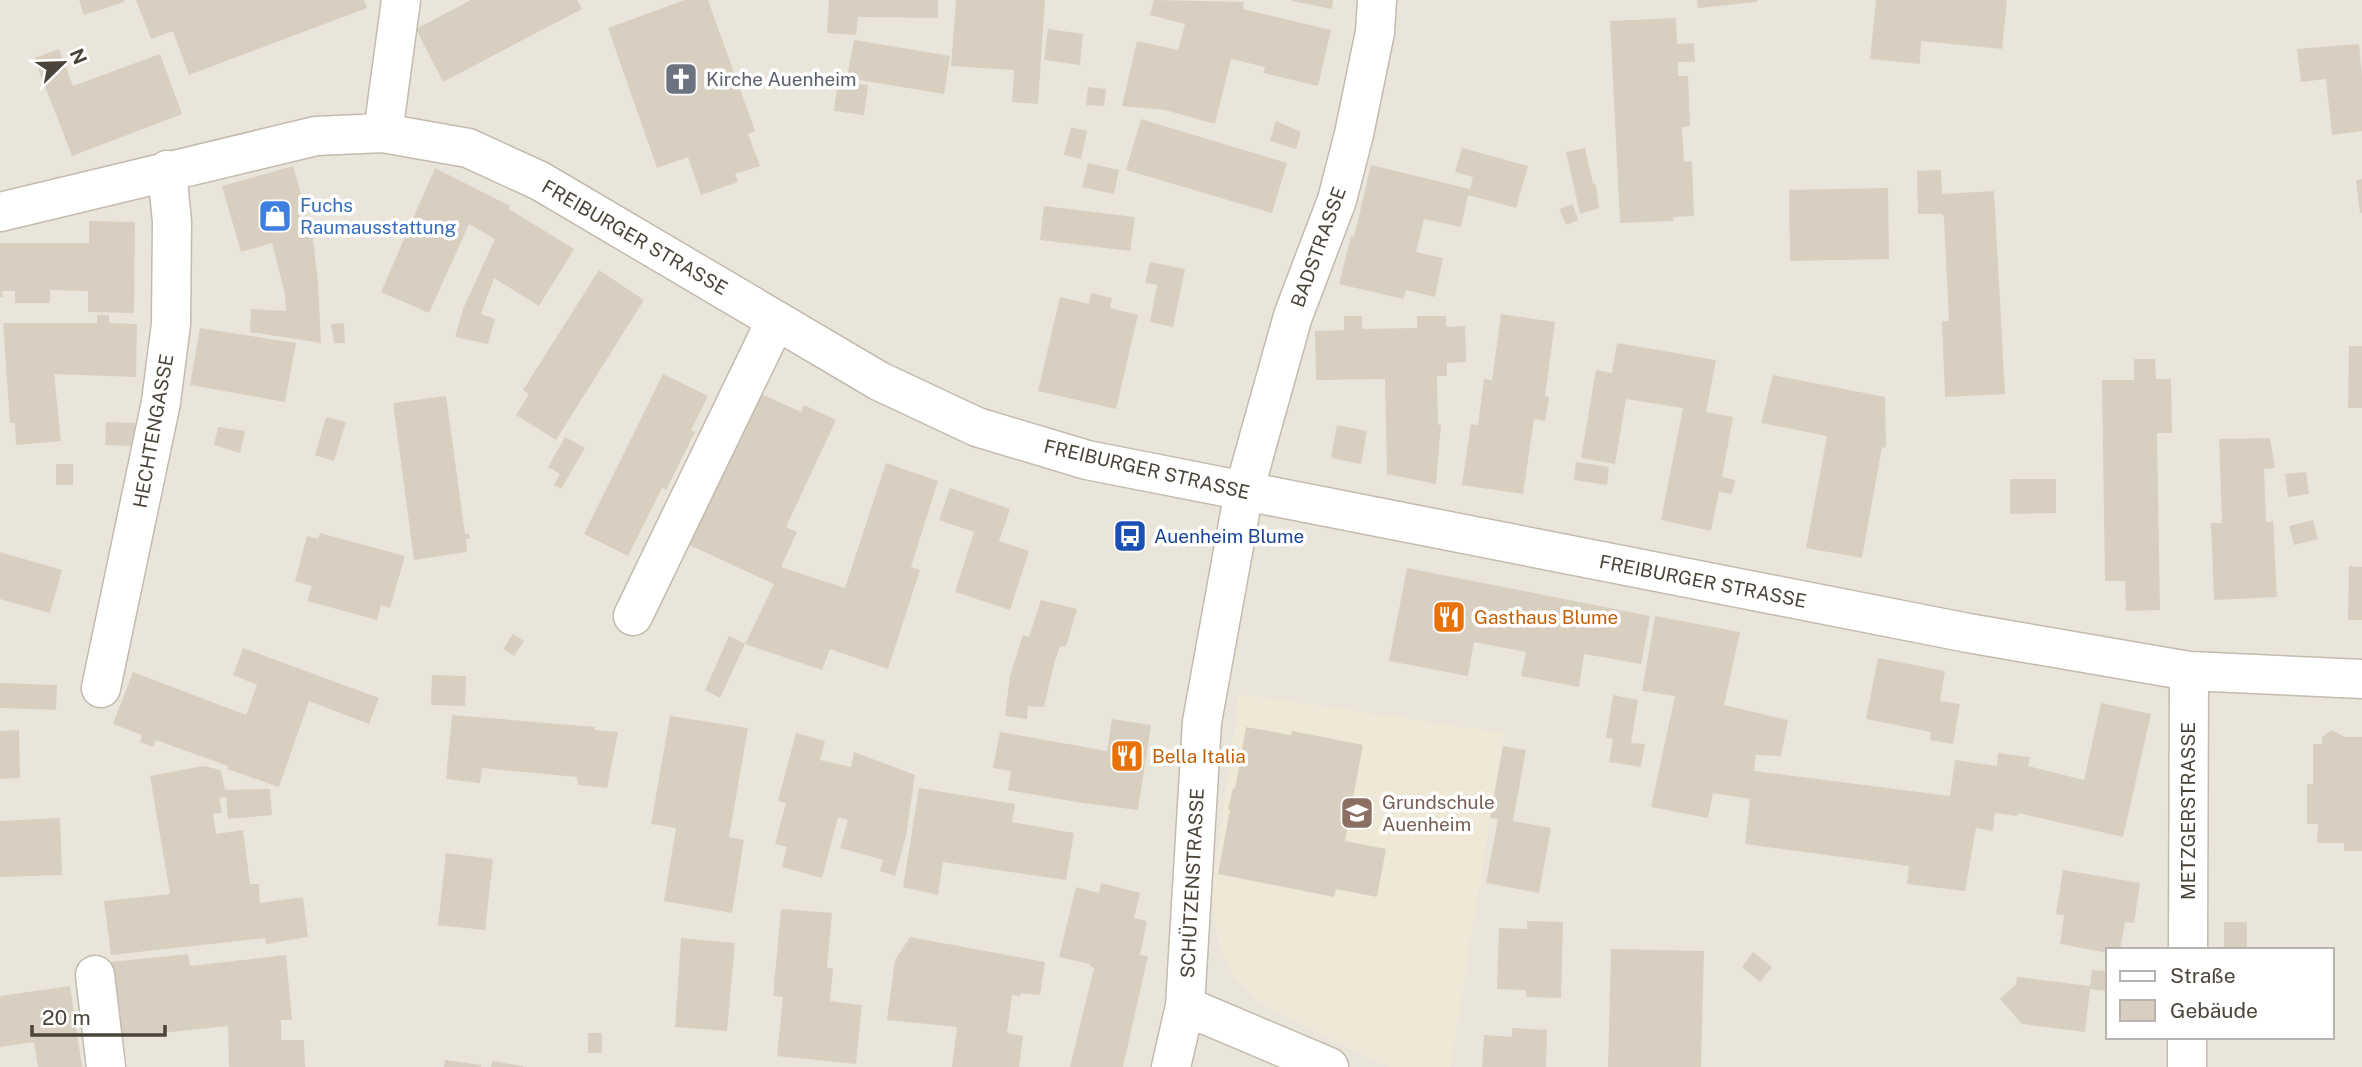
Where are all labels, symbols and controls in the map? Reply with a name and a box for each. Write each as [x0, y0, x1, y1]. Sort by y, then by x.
north arrow [28, 28, 98, 98]
text: N [66, 45, 92, 67]
church icon: Kirche Auenheim [662, 60, 700, 98]
place label: Kirche Auenheim [706, 68, 857, 90]
street label: FREIBURGER STRASSE [538, 175, 732, 299]
street label: BADSTRASSE [1286, 184, 1350, 310]
place label: Fuchs Raumausstattung [300, 194, 457, 238]
shop icon: Fuchs Raumausstattung [256, 197, 294, 235]
street label: HECHTENGASSE [129, 352, 177, 510]
street label: FREIBURGER STRASSE [1042, 435, 1252, 503]
bus stop icon: Auenheim Blume [1111, 517, 1149, 555]
place label: Auenheim Blume [1154, 525, 1304, 547]
street label: FREIBURGER STRASSE [1598, 550, 1808, 612]
restaurant icon: Gasthaus Blume [1430, 598, 1468, 636]
place label: Gasthaus Blume [1474, 606, 1618, 628]
street label: METZGERSTRASSE [2177, 722, 2199, 900]
restaurant icon: Bella Italia [1108, 737, 1146, 775]
place label: Bella Italia [1152, 745, 1246, 767]
street label: SCHÜTZENSTRASSE [1176, 787, 1208, 979]
place label: Grundschule Auenheim [1382, 791, 1495, 835]
school or university icon: Grundschule Auenheim [1338, 794, 1376, 832]
legend [2106, 948, 2334, 1039]
text: Straße [2170, 963, 2236, 988]
scale bar [32, 993, 164, 1038]
text: Gebäude [2170, 998, 2258, 1023]
text: 20 m [42, 1005, 91, 1030]

